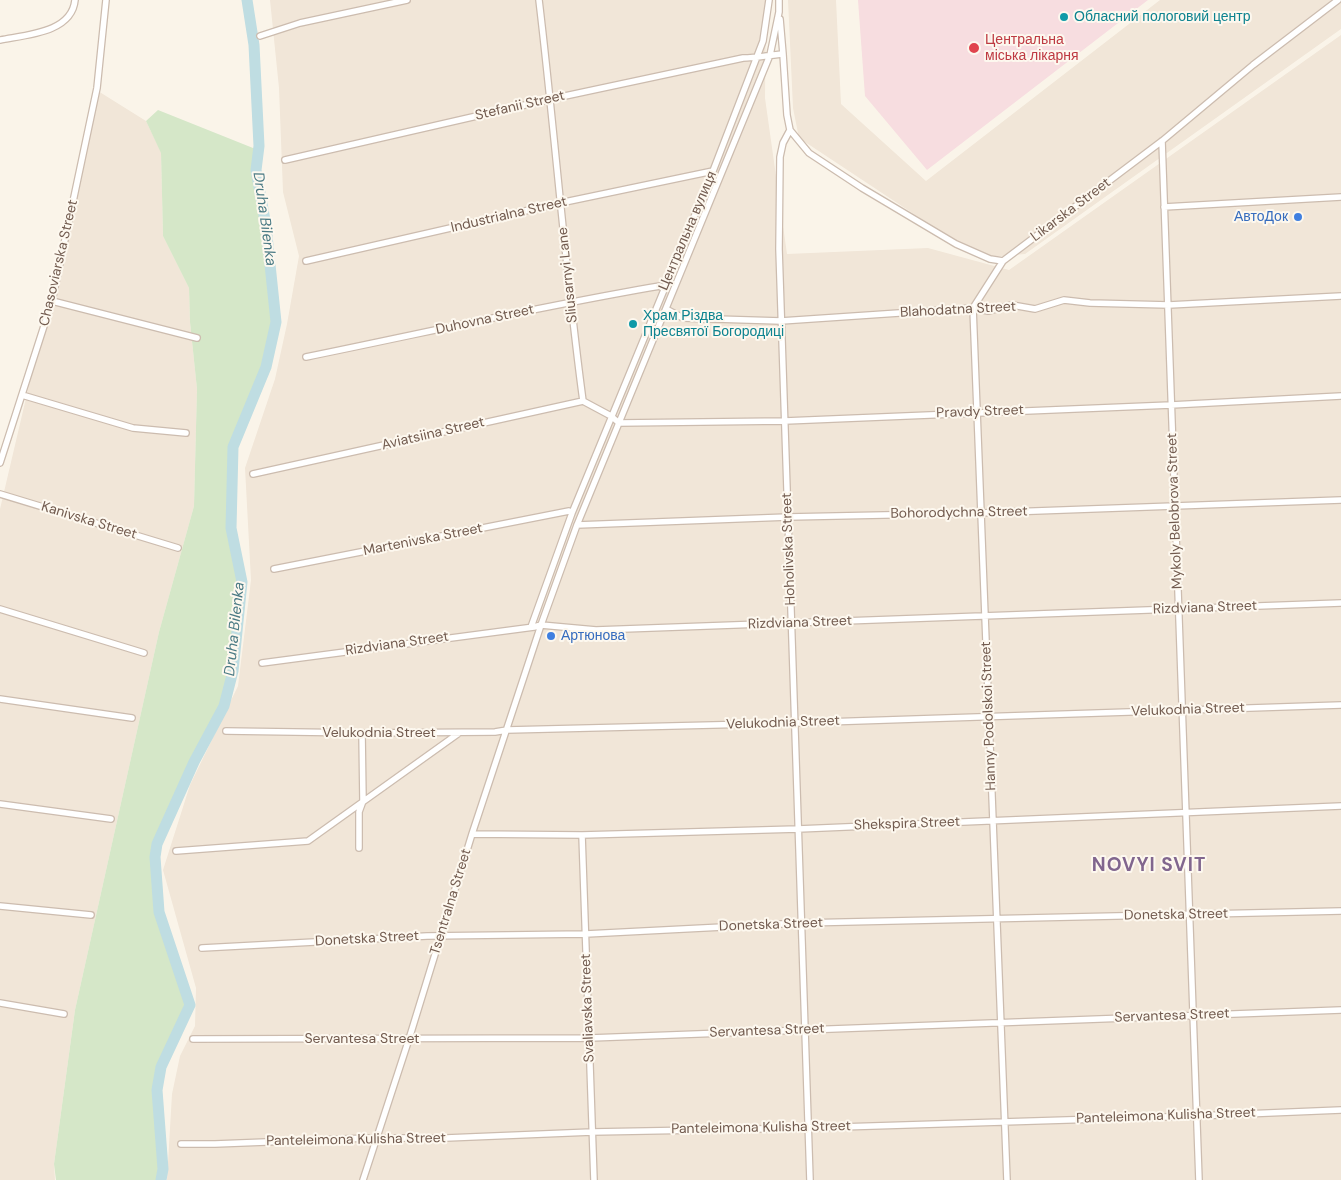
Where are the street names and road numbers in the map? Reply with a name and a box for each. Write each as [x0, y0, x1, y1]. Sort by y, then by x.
street label: Stefanii Street [473, 88, 567, 124]
street label: Центральна вулиця [655, 169, 721, 293]
street label: Likarska Street [1028, 175, 1114, 245]
street label: Industrialna Street [449, 193, 569, 237]
street label: Chasoviarska Street [36, 198, 82, 328]
street label: Sliusarnyi Lane [555, 226, 581, 324]
street label: Blahodatna Street [900, 299, 1016, 321]
street label: Duhovna Street [434, 301, 536, 339]
street label: Pravdy Street [936, 402, 1024, 422]
street label: Aviatsiina Street [380, 414, 486, 454]
street label: Mykoly Belobrova Street [1164, 432, 1186, 590]
street label: Hoholivska Street [779, 492, 799, 606]
street label: Kanivska Street [39, 499, 139, 543]
street label: Bohorodychna Street [890, 503, 1028, 523]
street label: Martenivska Street [362, 520, 484, 560]
street label: Rizdviana Street [1153, 598, 1257, 618]
street label: Rizdviana Street [748, 613, 852, 633]
street label: Rizdviana Street [344, 628, 450, 660]
street label: Hanny Podolskoi Street [978, 641, 1000, 791]
street label: Velukodnia Street [1131, 700, 1245, 720]
street label: Velukodnia Street [726, 713, 840, 733]
street label: Velukodnia Street [322, 725, 436, 741]
street label: Shekspira Street [854, 814, 960, 834]
street label: Tsentralna Street [427, 847, 475, 957]
street label: Donetska Street [1124, 906, 1228, 924]
street label: Donetska Street [719, 915, 823, 935]
street label: Donetska Street [315, 928, 419, 950]
street label: Svaliavska Street [578, 953, 598, 1063]
street label: Servantesa Street [1114, 1006, 1230, 1026]
street label: Servantesa Street [709, 1021, 825, 1041]
street label: Servantesa Street [304, 1031, 420, 1047]
street label: Panteleimona Kulisha Street [1076, 1104, 1256, 1128]
street label: Panteleimona Kulisha Street [671, 1118, 851, 1138]
street label: Panteleimona Kulisha Street [266, 1130, 446, 1150]

